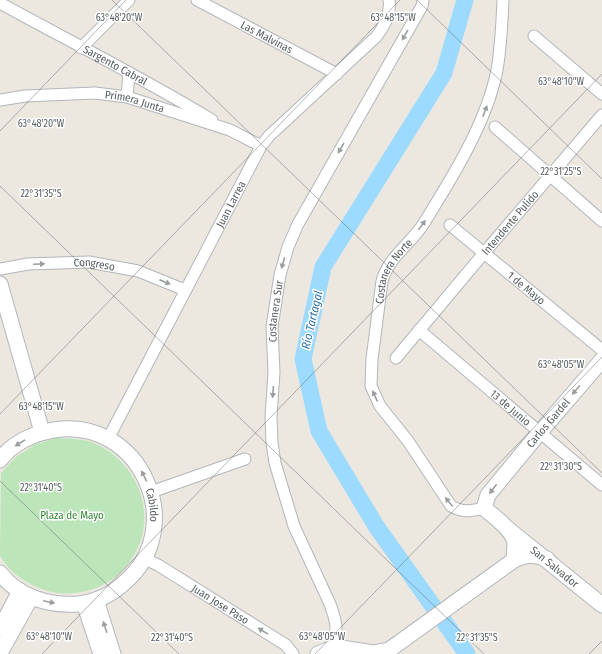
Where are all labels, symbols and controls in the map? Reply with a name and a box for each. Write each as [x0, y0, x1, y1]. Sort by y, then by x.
text: 63°48'20"W [96, 12, 143, 24]
text: 63°48'15"W [370, 12, 416, 24]
street label: Las Malvinas [239, 18, 295, 56]
one-way arrow [402, 29, 409, 40]
street label: Sargento Cabral [81, 43, 150, 88]
text: 63°48'10"W [538, 76, 585, 88]
street label: Primera Junta [104, 88, 166, 115]
one-way arrow [482, 105, 488, 117]
text: 63°48'20"W [18, 118, 65, 130]
one-way arrow [338, 142, 345, 154]
text: 22°31'25"S [540, 166, 582, 178]
street label: Juan Larrea [213, 179, 248, 230]
text: 22°31'35"S [20, 188, 62, 200]
street label: Intendente Pulido [479, 188, 541, 257]
one-way arrow [418, 220, 426, 231]
street label: Costanera Norte [373, 236, 415, 304]
street label: Congreso [74, 255, 116, 273]
one-way arrow [280, 258, 286, 270]
one-way arrow [33, 261, 46, 267]
street label: 1 de Mayo [505, 269, 548, 307]
one-way arrow [160, 279, 171, 285]
street label: Costanera Sur [265, 279, 286, 343]
water label: Río Tartagal [298, 289, 326, 351]
text: 63°48'05"W [538, 359, 585, 371]
one-way arrow [572, 384, 581, 395]
one-way arrow [269, 386, 276, 398]
street label: 13 de Junio [488, 387, 534, 428]
one-way arrow [372, 390, 378, 401]
street label: Carlos Gardel [524, 396, 573, 450]
text: 63°48'15"W [18, 401, 64, 413]
one-way arrow [14, 439, 26, 446]
text: 22°31'30"S [540, 461, 582, 473]
one-way arrow [141, 470, 147, 481]
text: 22°31'40"S [20, 482, 62, 494]
one-way arrow [489, 484, 497, 495]
street label: Cabildo [143, 486, 161, 522]
one-way arrow [445, 497, 453, 507]
park label: Plaza de Mayo [40, 509, 104, 522]
street label: San Salvador [528, 543, 582, 590]
street label: Juan Jose Paso [189, 581, 252, 627]
one-way arrow [43, 600, 55, 606]
one-way arrow [101, 621, 107, 633]
one-way arrow [257, 627, 269, 634]
text: 63°48'10"W [26, 631, 73, 643]
text: 63°48'05"W [299, 631, 346, 643]
text: 22°31'40"S [151, 632, 193, 644]
text: 22°31'35"S [456, 632, 498, 644]

